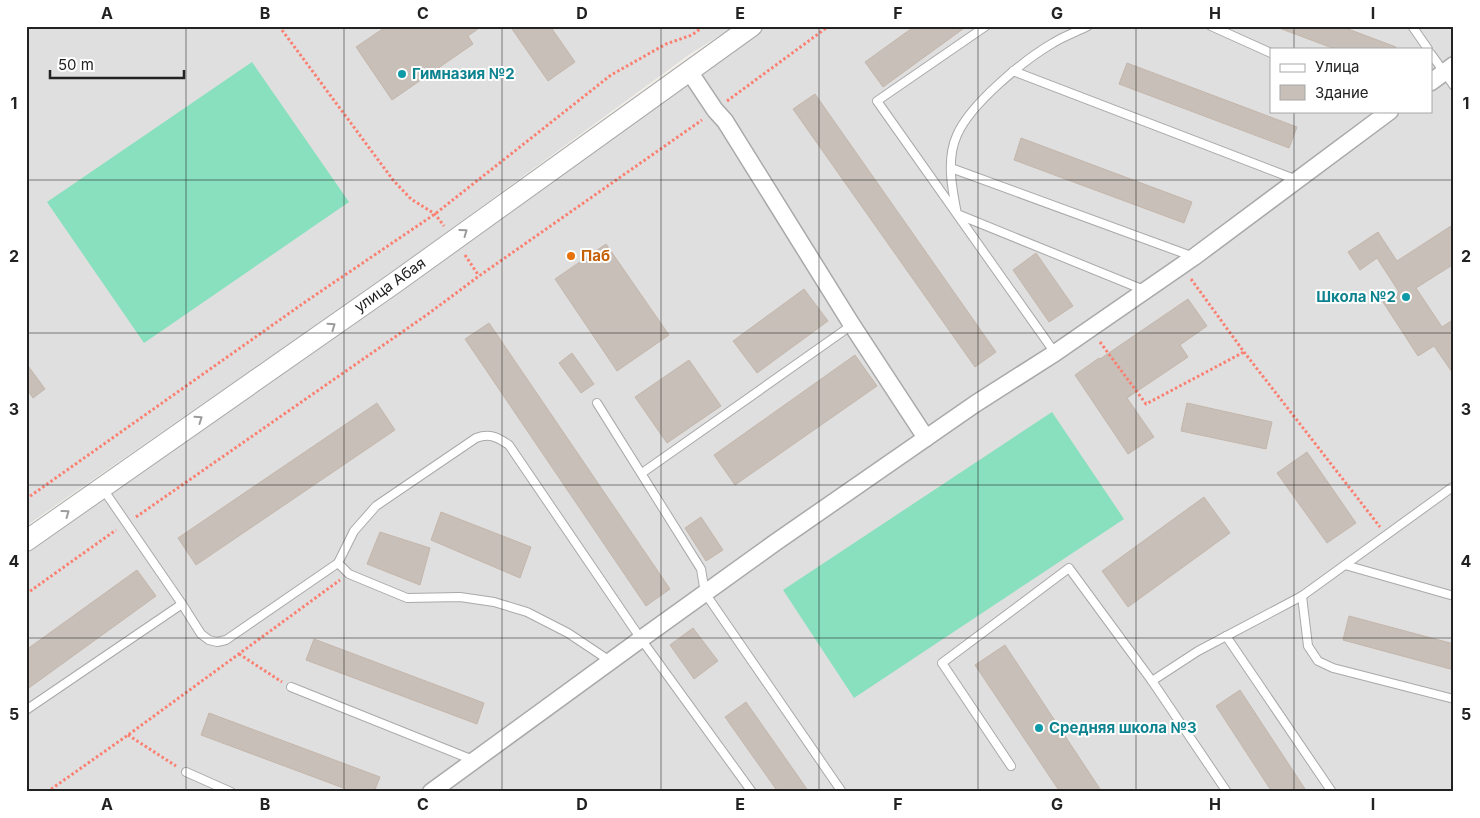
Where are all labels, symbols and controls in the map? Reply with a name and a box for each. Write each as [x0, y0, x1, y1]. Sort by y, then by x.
text: A [101, 3, 113, 23]
text: B [260, 3, 270, 23]
text: C [417, 3, 429, 23]
text: D [576, 3, 588, 23]
text: E [735, 3, 745, 23]
text: F [893, 3, 903, 23]
text: G [1051, 3, 1063, 23]
text: H [1209, 3, 1221, 23]
text: I [1371, 3, 1375, 23]
scale bar [50, 48, 184, 80]
legend [1270, 48, 1432, 112]
text: 50 m [58, 55, 94, 74]
text: Улица [1315, 57, 1359, 76]
place label: Гимназия №2 [412, 64, 515, 83]
marker: Гимназия №2 [396, 68, 408, 80]
text: Здание [1315, 83, 1369, 102]
text: 1 [11, 93, 17, 113]
text: 1 [1463, 93, 1469, 113]
one-way arrow [459, 229, 468, 238]
text: 2 [9, 246, 19, 266]
place label: Паб [581, 246, 610, 265]
text: 2 [1461, 246, 1471, 266]
marker: Паб [565, 250, 577, 262]
street label: улица Абая [350, 253, 429, 316]
place label: Школа №2 [1316, 287, 1396, 306]
marker: Школа №2 [1400, 291, 1412, 303]
one-way arrow [326, 323, 336, 332]
text: 3 [9, 399, 19, 419]
text: 3 [1461, 399, 1471, 419]
one-way arrow [193, 417, 202, 425]
one-way arrow [60, 510, 70, 519]
text: 4 [9, 551, 20, 571]
text: 4 [1461, 551, 1472, 571]
text: 5 [9, 704, 19, 724]
text: 5 [1461, 704, 1471, 724]
place label: Средняя школа №3 [1049, 718, 1197, 737]
marker: Средняя школа №3 [1033, 722, 1045, 734]
text: A [101, 794, 113, 814]
text: B [260, 794, 270, 814]
text: C [417, 794, 429, 814]
text: D [576, 794, 588, 814]
text: E [735, 794, 745, 814]
text: F [893, 794, 903, 814]
text: G [1051, 794, 1063, 814]
text: H [1209, 794, 1221, 814]
text: I [1371, 794, 1375, 814]

